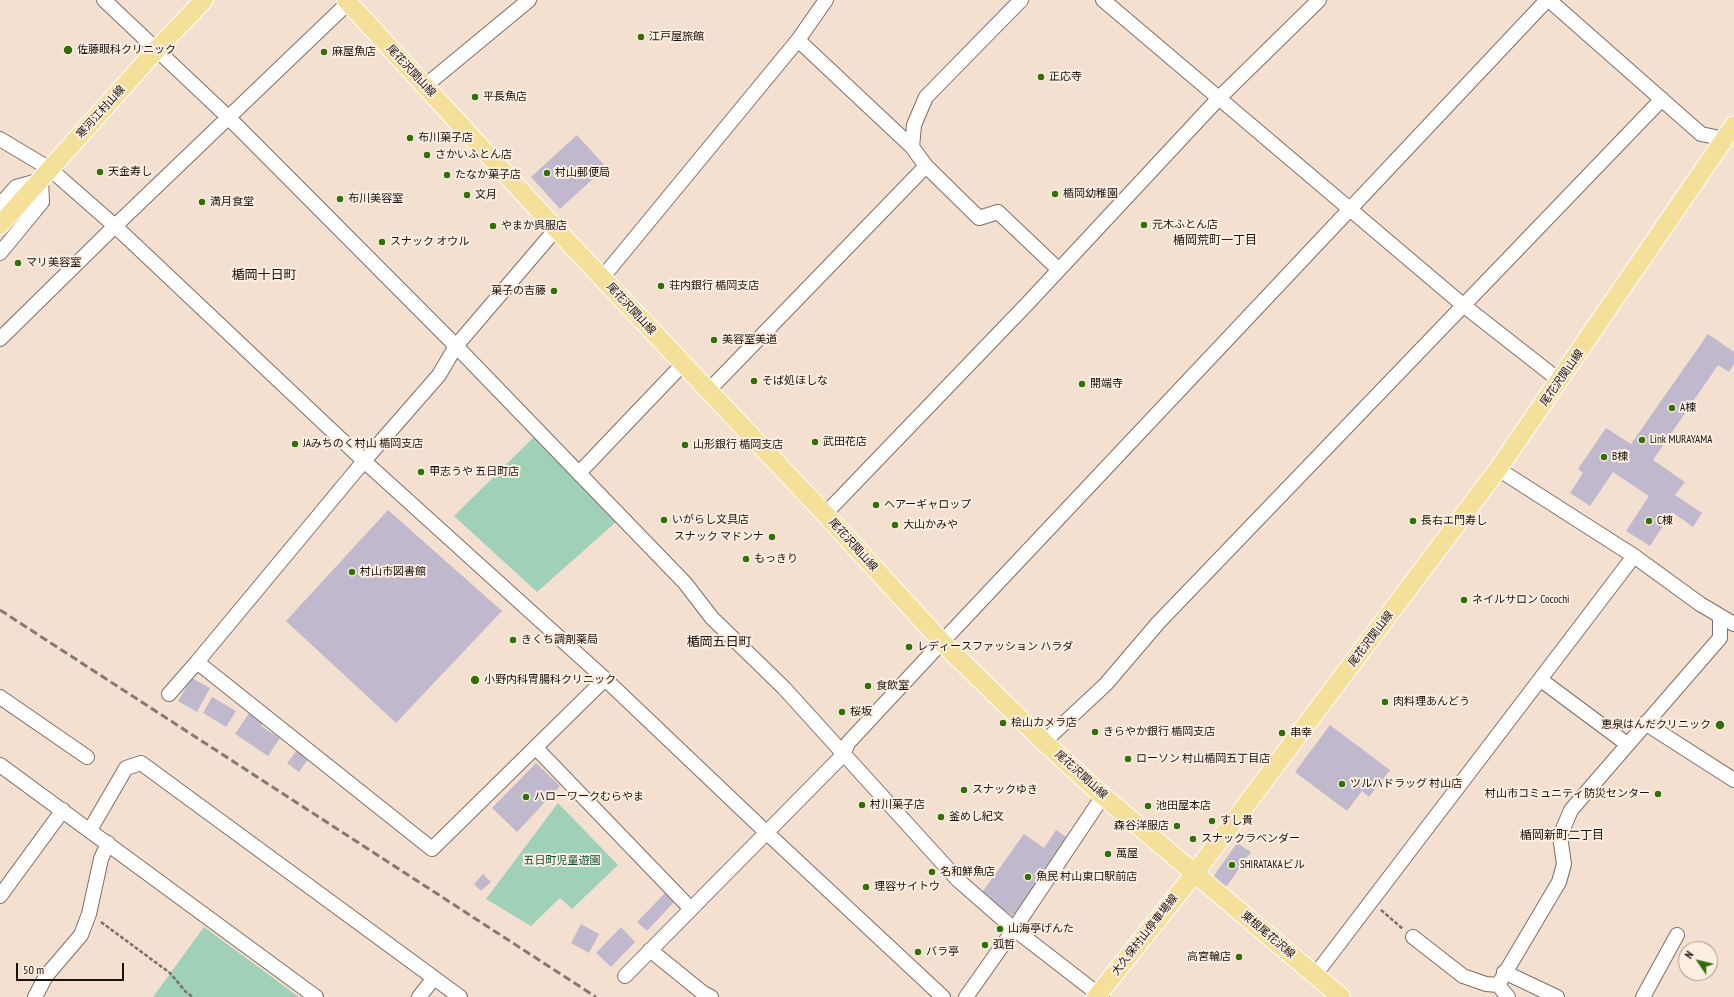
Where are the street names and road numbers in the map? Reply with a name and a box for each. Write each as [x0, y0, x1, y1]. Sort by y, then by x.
street label: 尾花沢関山線 [384, 42, 438, 100]
street label: 寒河江村山線 [74, 83, 128, 141]
street label: 尾花沢関山線 [604, 280, 658, 338]
street label: 尾花沢関山線 [1538, 347, 1586, 409]
street label: 尾花沢関山線 [826, 516, 880, 574]
street label: 尾花沢関山線 [1346, 609, 1396, 669]
street label: 尾花沢関山線 [1052, 748, 1110, 802]
street label: 大久保村山停車場線 [1109, 892, 1181, 978]
street label: 東根尾花沢線 [1238, 909, 1298, 961]

